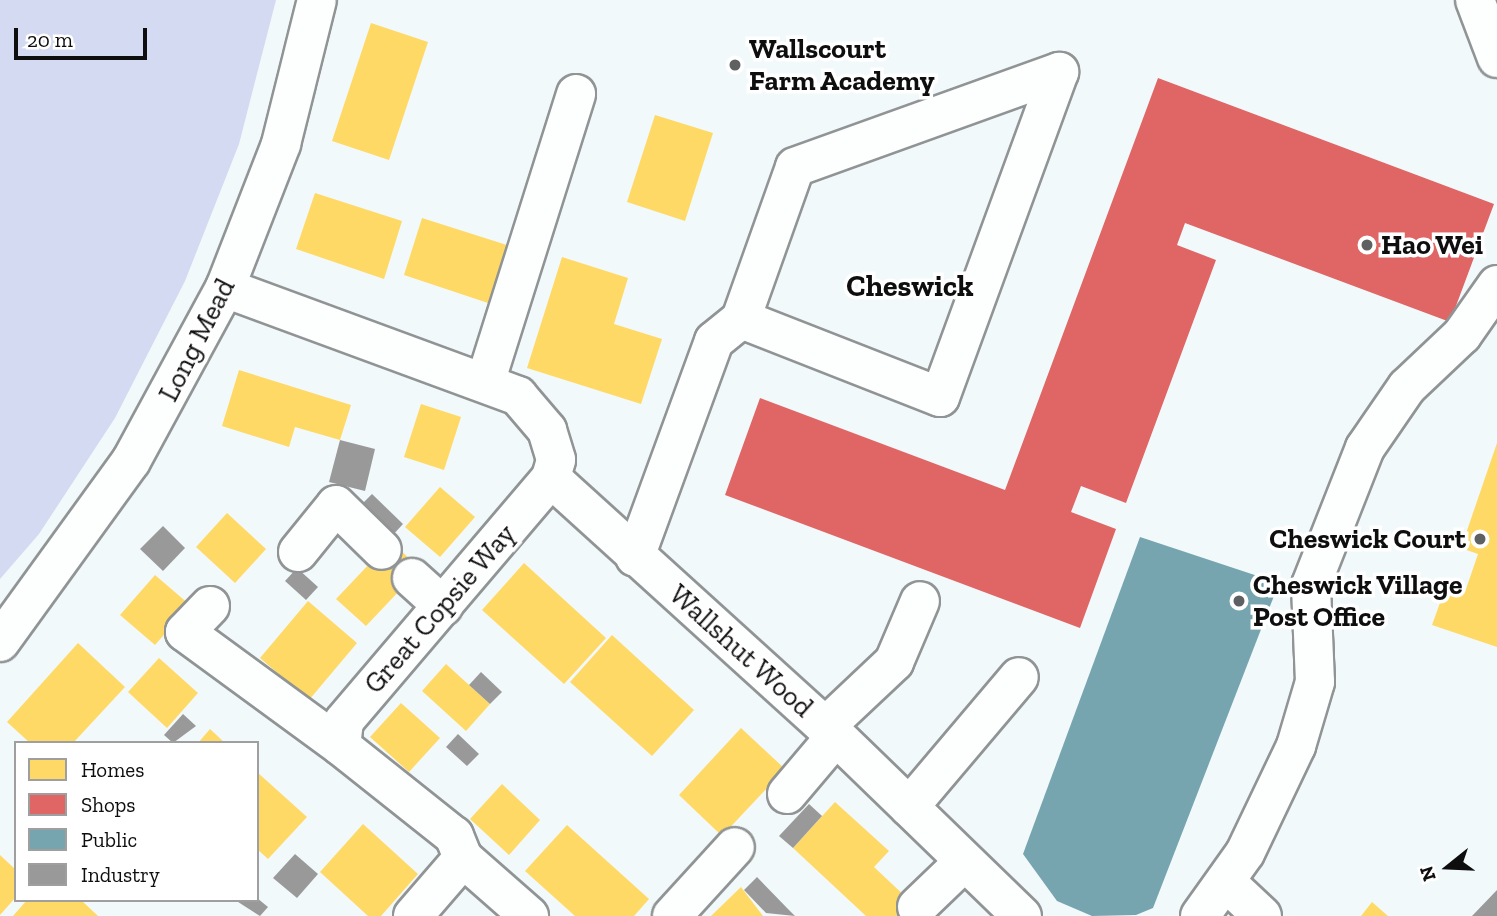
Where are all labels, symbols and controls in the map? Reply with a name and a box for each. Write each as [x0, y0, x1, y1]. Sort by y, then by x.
scale bar [18, 14, 150, 58]
text: 20 m [27, 27, 73, 52]
place label: Wallscourt Farm Academy [749, 32, 935, 98]
marker: Wallscourt Farm Academy [727, 57, 743, 73]
place label: Hao Wei [1381, 228, 1484, 262]
marker: Hao Wei [1359, 237, 1375, 253]
district label: Cheswick [846, 268, 974, 304]
street label: Long Mead [152, 273, 242, 407]
street label: Great Copsie Way [357, 517, 523, 701]
place label: Cheswick Court [1269, 522, 1466, 556]
marker: Cheswick Court [1472, 531, 1488, 547]
place label: Cheswick Village Post Office [1253, 568, 1463, 634]
street label: Wallshut Wood [662, 577, 820, 725]
marker: Cheswick Village Post Office [1231, 593, 1247, 609]
legend [14, 741, 259, 902]
text: Homes [81, 757, 144, 782]
text: Shops [81, 792, 135, 817]
text: Public [81, 827, 137, 852]
north arrow [1413, 832, 1483, 902]
text: Industry [81, 862, 160, 887]
text: N [1414, 863, 1441, 884]

